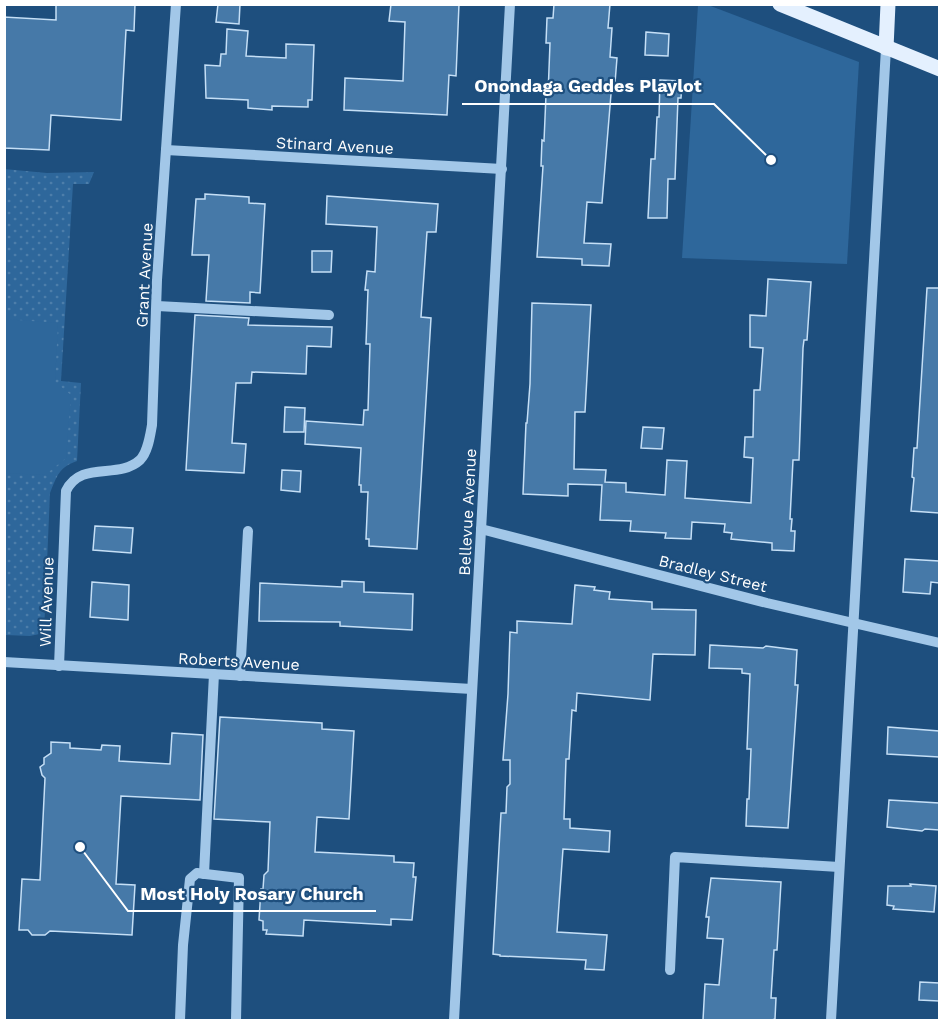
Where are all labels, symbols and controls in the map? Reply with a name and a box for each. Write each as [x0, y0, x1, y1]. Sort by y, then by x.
callout: Onondaga Geddes Playlot [462, 68, 714, 104]
text: Onondaga Geddes Playlot [474, 75, 702, 96]
street label: Stinard Avenue [276, 133, 394, 158]
street label: Grant Avenue [132, 222, 157, 328]
street label: Bellevue Avenue [455, 448, 480, 576]
street label: Bradley Street [657, 551, 769, 596]
street label: Will Avenue [35, 557, 58, 647]
street label: Roberts Avenue [178, 649, 300, 674]
callout: Most Holy Rosary Church [128, 875, 376, 911]
text: Most Holy Rosary Church [140, 883, 364, 904]

